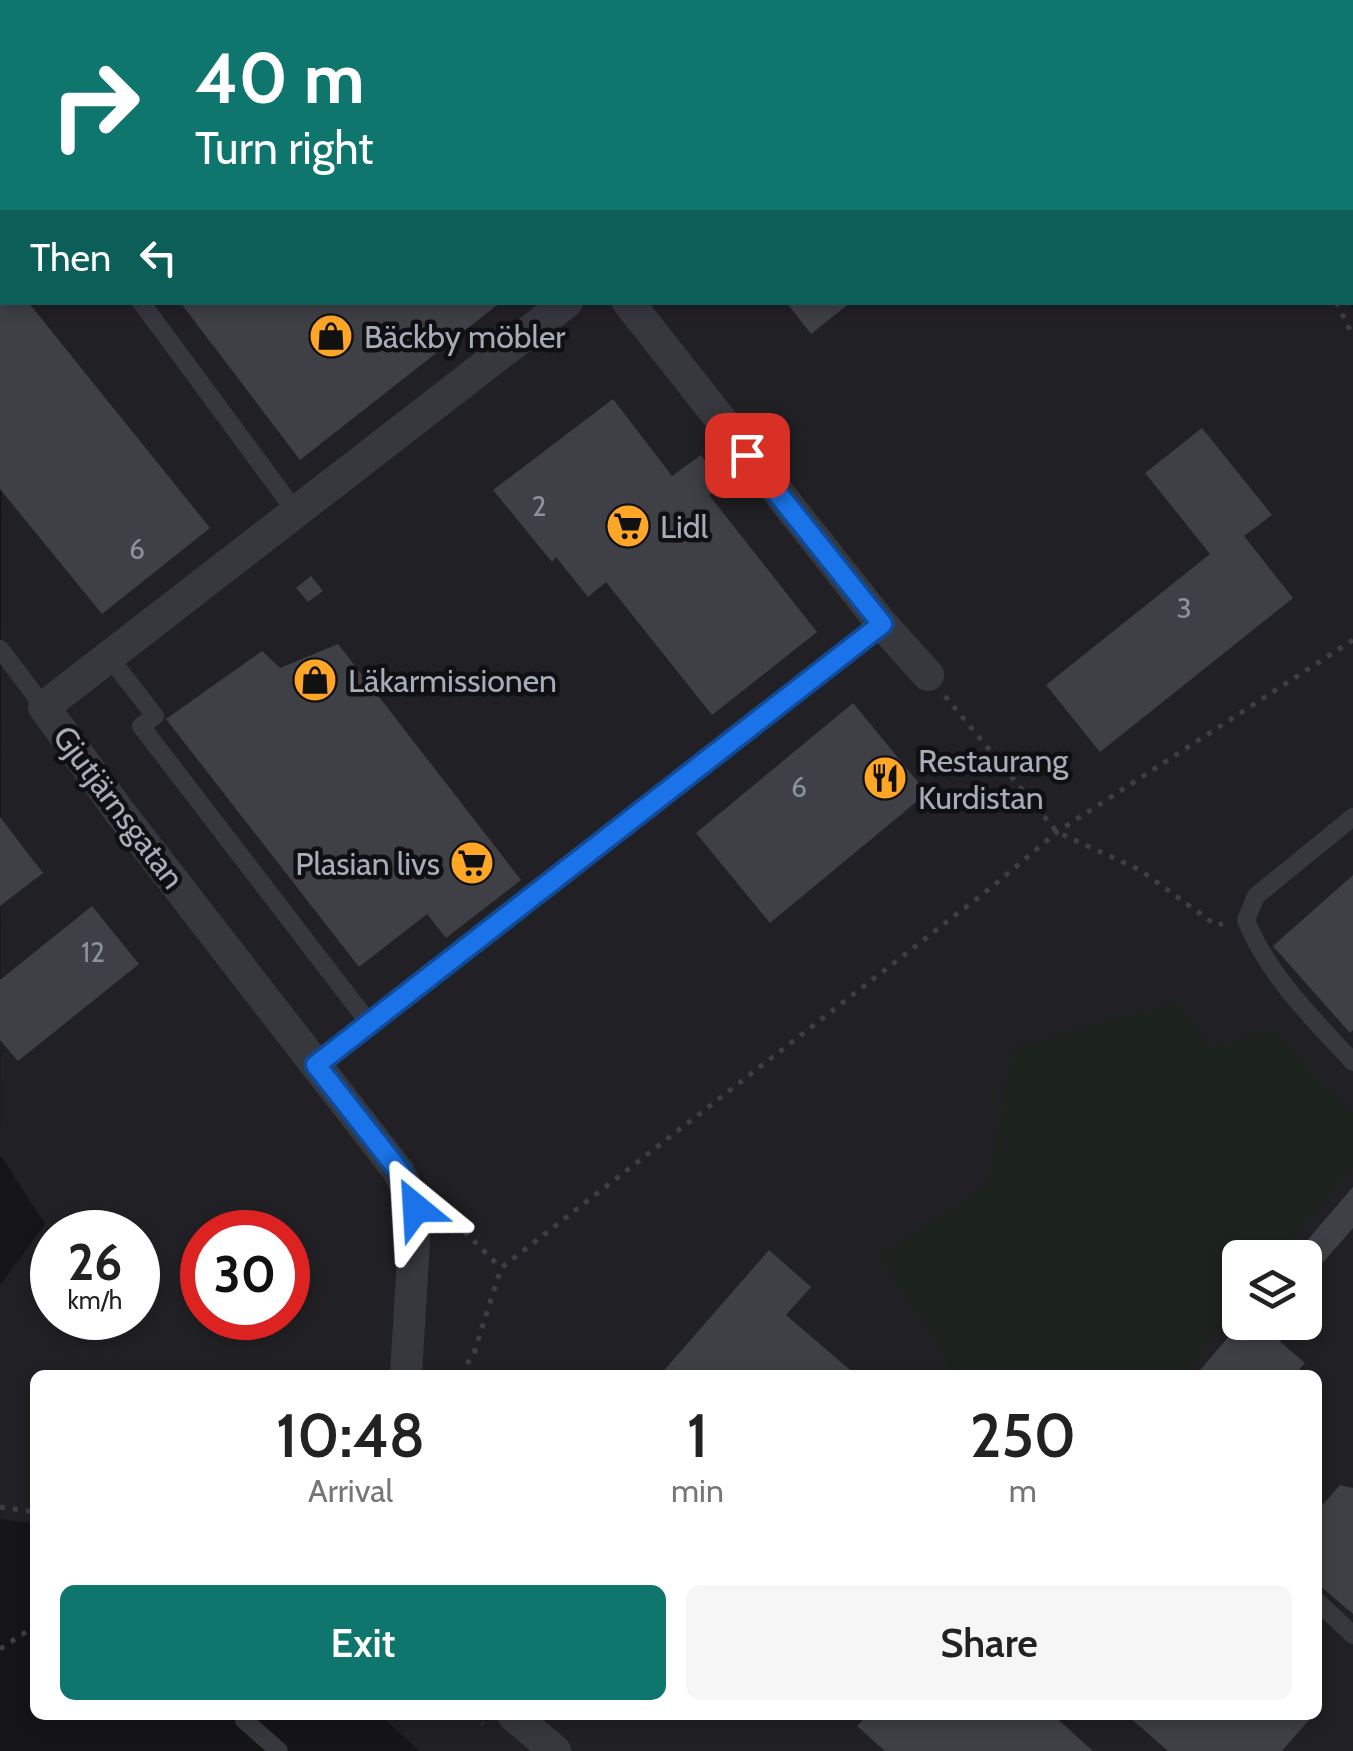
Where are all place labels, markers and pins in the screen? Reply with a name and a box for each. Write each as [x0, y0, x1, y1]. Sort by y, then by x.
shop icon: Bäckby möbler [308, 313, 354, 359]
place label: Bäckby möbler [364, 317, 566, 356]
pin [705, 413, 790, 498]
supermarket icon: Lidl [605, 503, 651, 549]
place label: Lidl [660, 507, 709, 546]
shop icon: Läkarmissionen [292, 657, 338, 703]
place label: Läkarmissionen [348, 661, 557, 700]
place label: Restaurang Kurdistan [918, 741, 1069, 817]
restaurant icon: Restaurang Kurdistan [862, 755, 908, 801]
supermarket icon: Plasian livs [449, 840, 495, 886]
place label: Plasian livs [295, 844, 440, 883]

